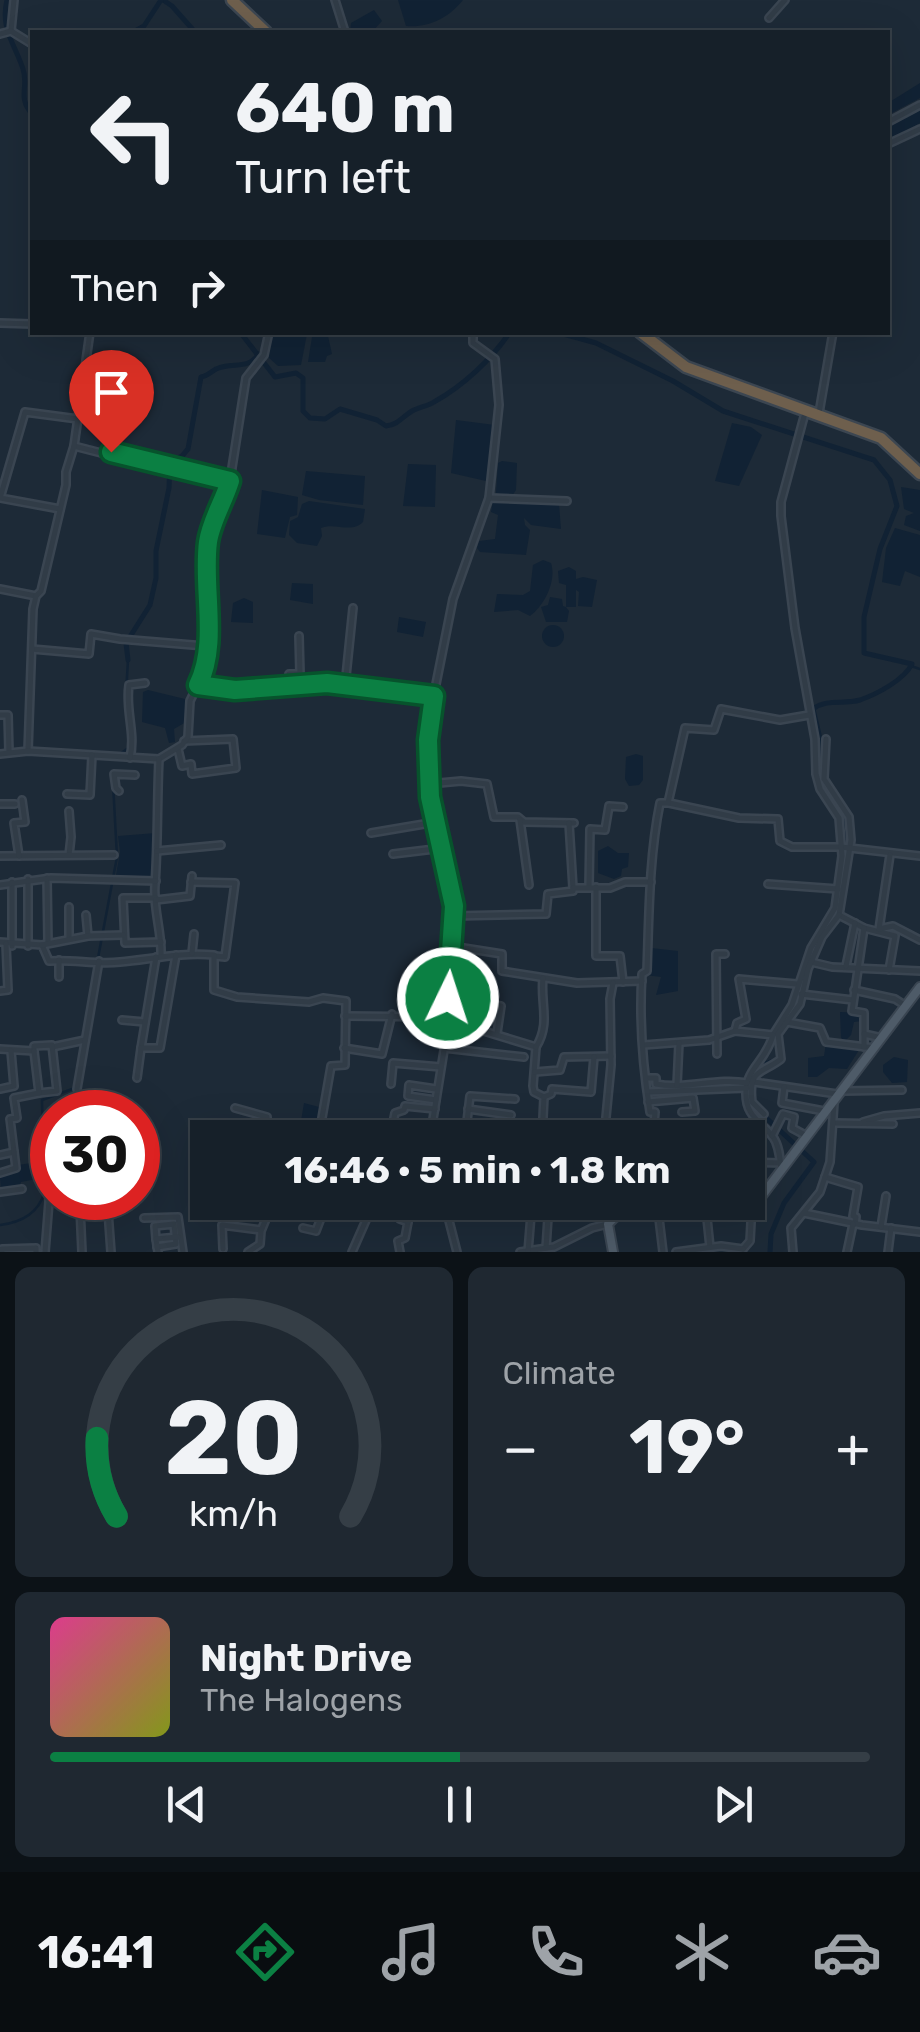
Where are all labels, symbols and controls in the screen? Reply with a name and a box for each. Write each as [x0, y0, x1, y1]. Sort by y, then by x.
text: 640 m [235, 67, 455, 150]
icon: left [70, 70, 200, 200]
text: Turn left [235, 151, 411, 204]
icon: right [179, 260, 234, 315]
text: Then [70, 265, 159, 311]
pin [69, 350, 154, 453]
icon: arrive [84, 365, 139, 420]
position arrow [396, 946, 500, 1050]
speed limit sign: 30 [30, 1090, 160, 1220]
text: 16:46 · 5 min · 1.8 km [285, 1147, 671, 1193]
text: Climate [503, 1354, 616, 1392]
text: 20 [165, 1377, 303, 1500]
text: 19° [629, 1403, 745, 1492]
text: − [503, 1416, 538, 1481]
text: + [836, 1416, 870, 1481]
text: km/h [189, 1493, 278, 1535]
text: Night Drive [200, 1635, 412, 1681]
text: The Halogens [200, 1681, 403, 1719]
icon: previous [159, 1777, 214, 1832]
icon: pause [432, 1777, 487, 1832]
icon: next [706, 1777, 761, 1832]
icon: directions [230, 1917, 300, 1987]
icon: music [376, 1917, 446, 1987]
icon: phone [521, 1917, 591, 1987]
icon: climate [667, 1917, 737, 1987]
icon: car [812, 1917, 882, 1987]
text: 16:41 [38, 1926, 155, 1979]

